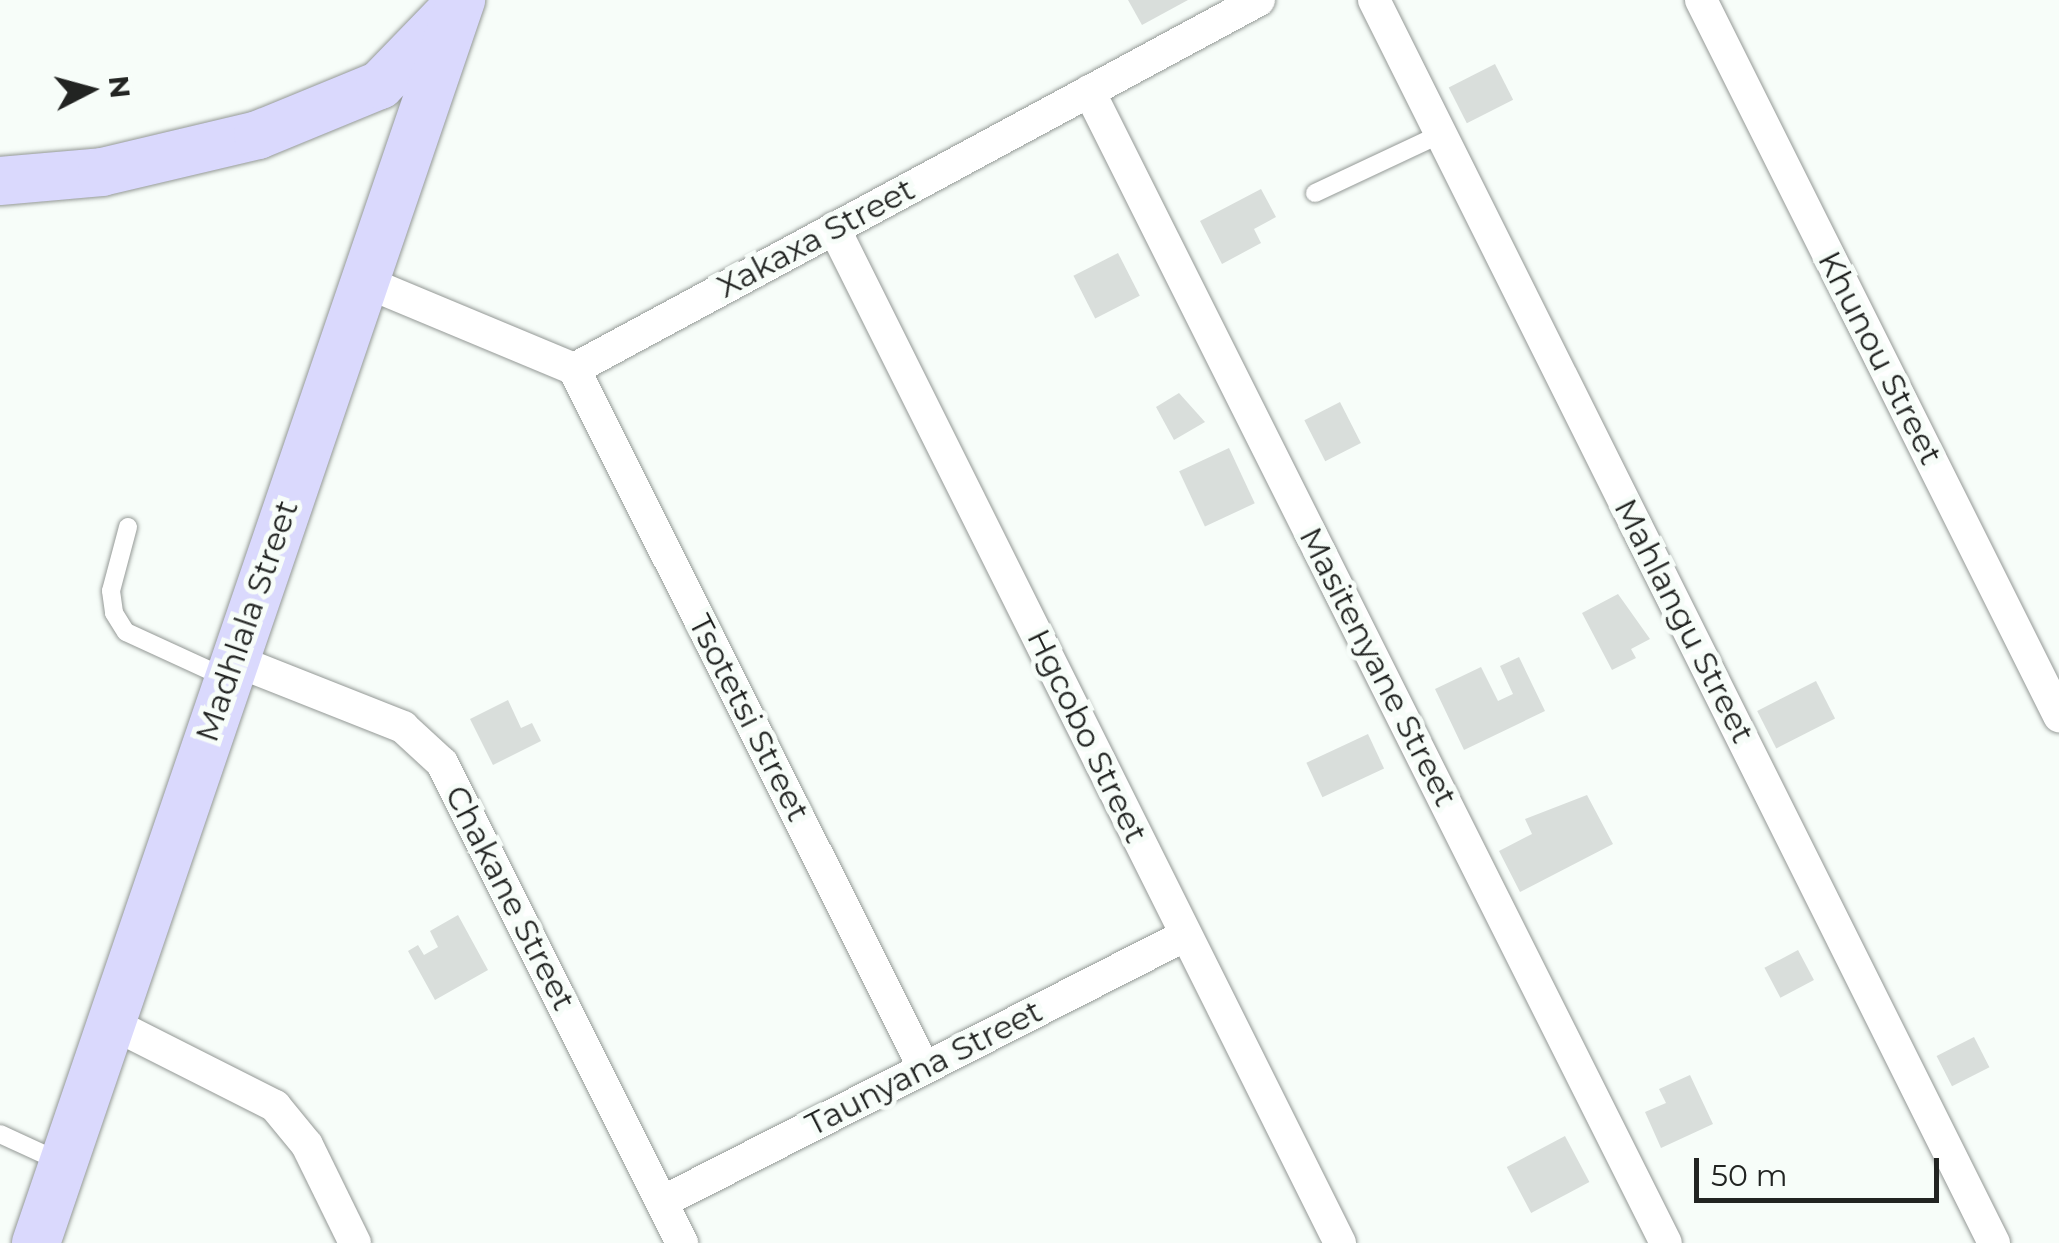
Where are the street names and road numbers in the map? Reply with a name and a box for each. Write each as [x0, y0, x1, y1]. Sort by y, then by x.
street label: Xakaxa Street [711, 170, 921, 306]
street label: Khunou Street [1810, 245, 1950, 471]
street label: Mahlangu Street [1606, 493, 1762, 749]
street label: Madhlala Street [188, 495, 306, 747]
street label: Masitenyane Street [1291, 521, 1465, 813]
street label: Tsotetsi Street [680, 608, 818, 828]
street label: Hgcobo Street [1019, 623, 1155, 849]
street label: Chakane Street [437, 779, 583, 1017]
street label: Taunyana Street [799, 992, 1049, 1144]

